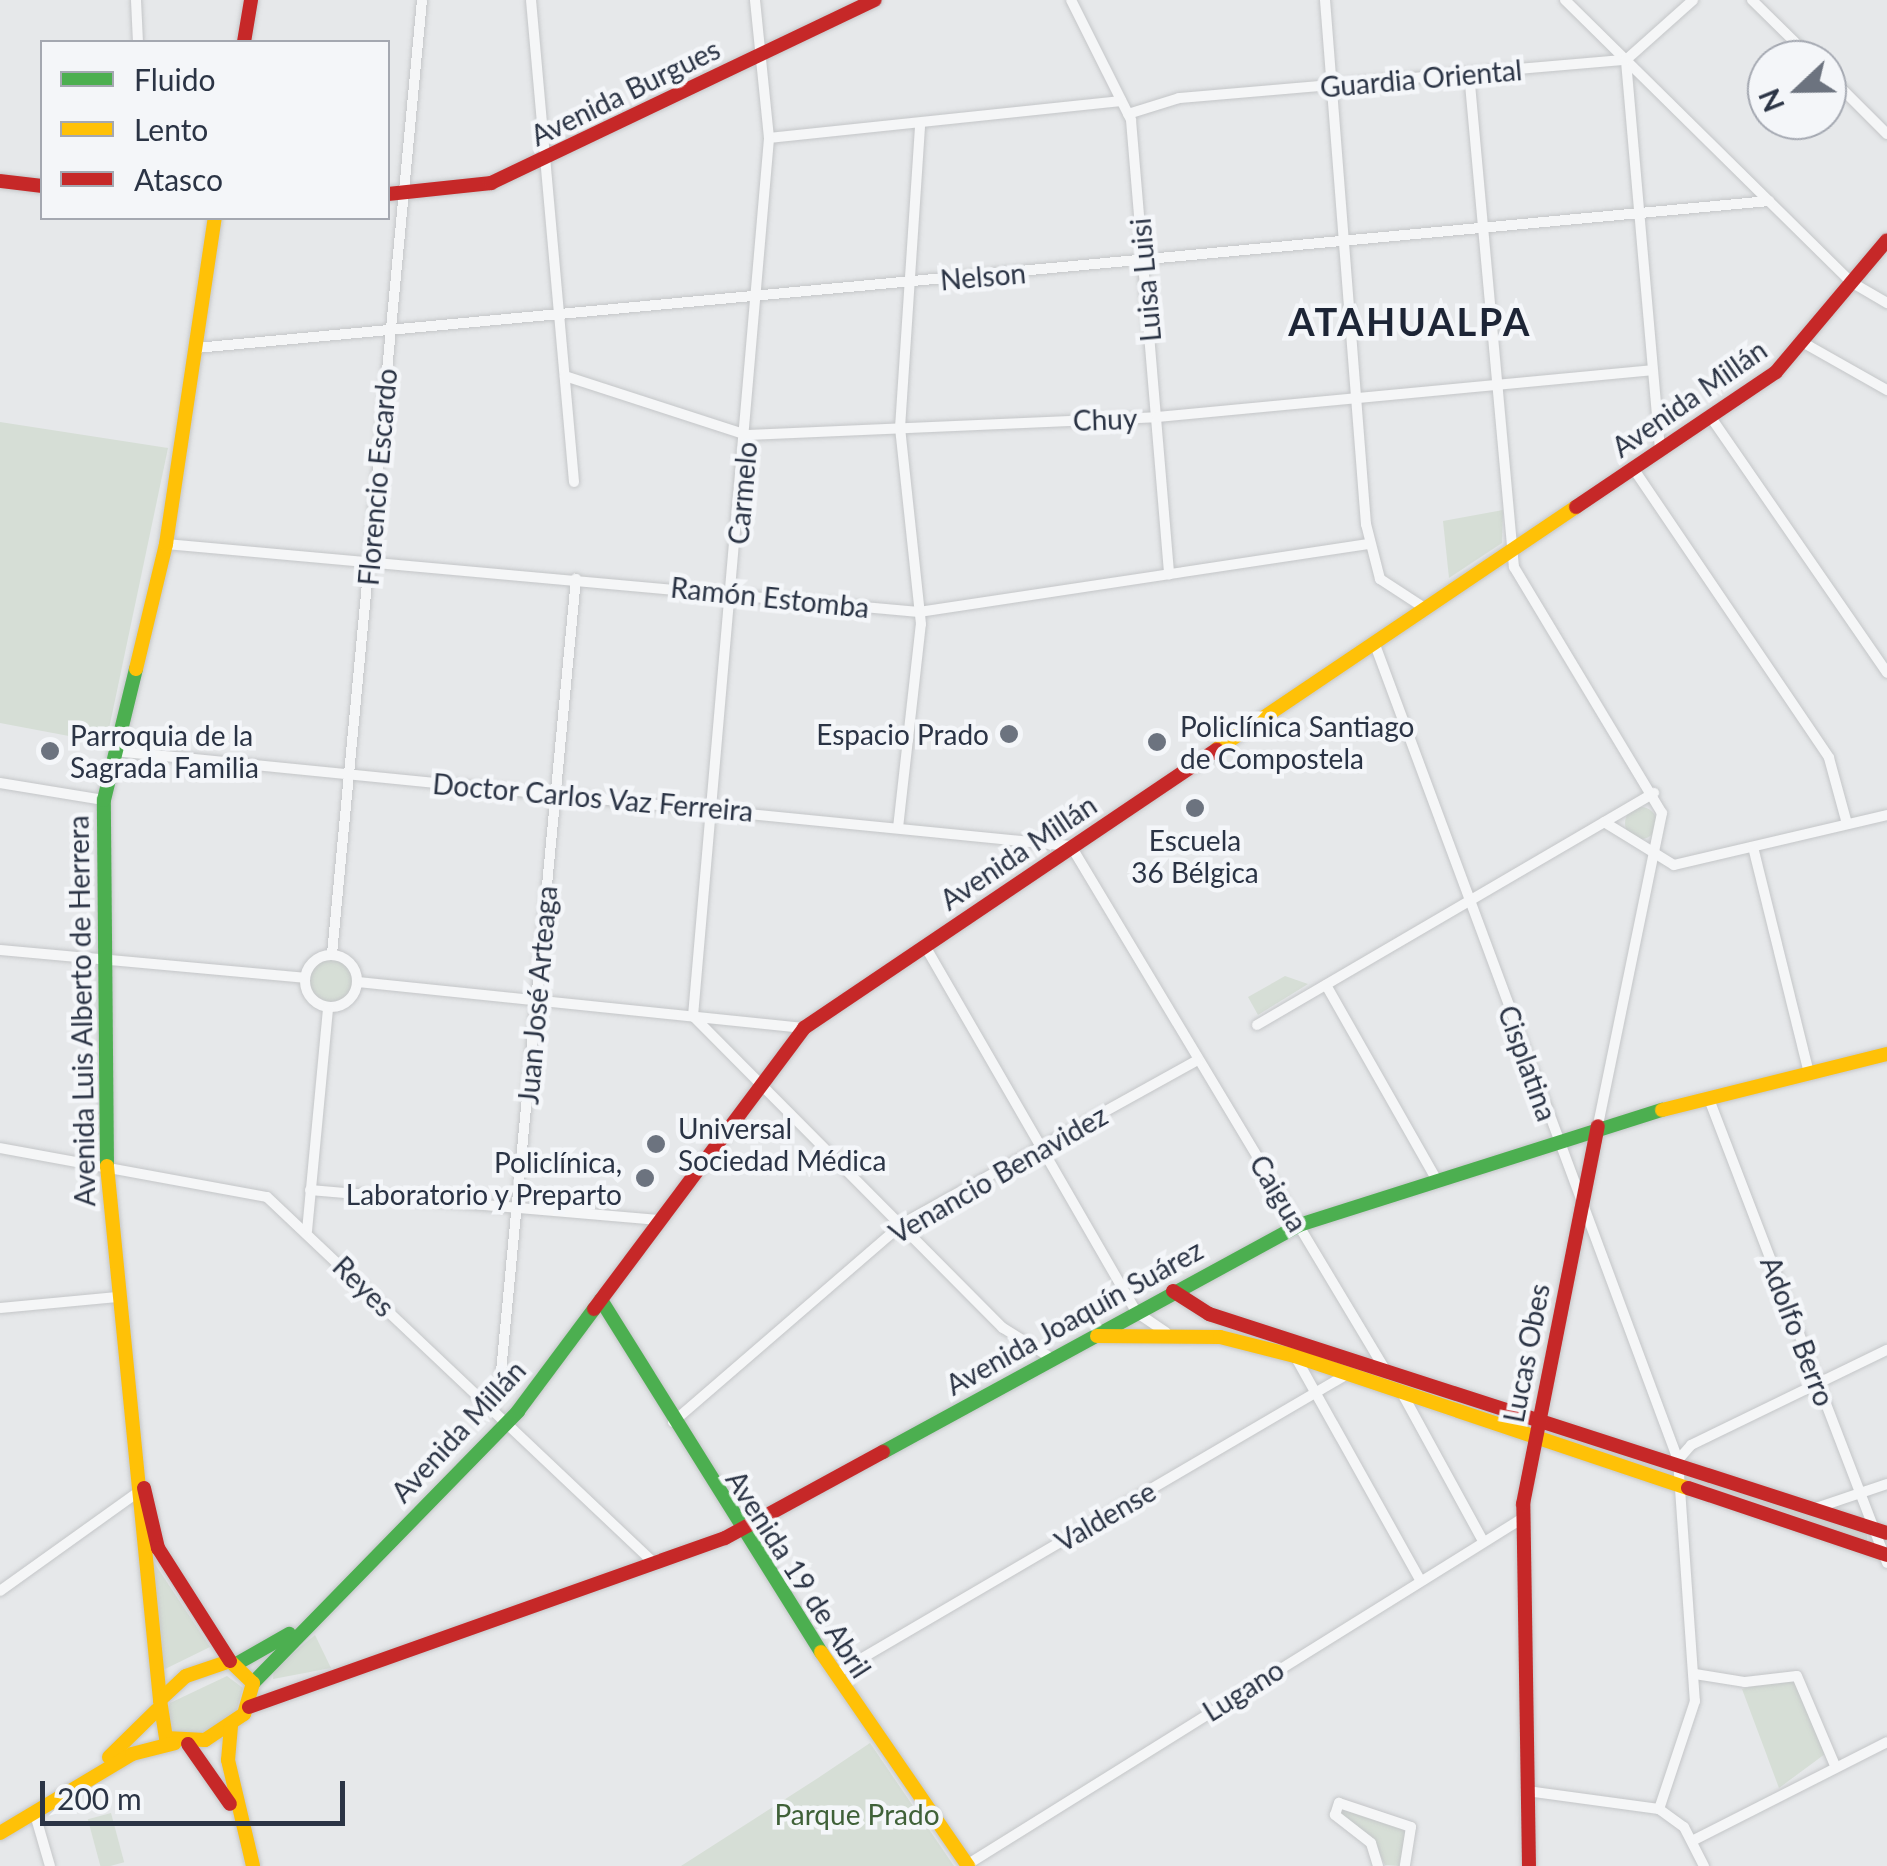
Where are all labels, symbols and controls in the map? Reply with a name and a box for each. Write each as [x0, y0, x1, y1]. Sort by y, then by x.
street label: Avenida Burgues [525, 32, 725, 152]
legend [40, 40, 390, 220]
north arrow [1747, 40, 1847, 140]
street label: Guardia Oriental [1319, 52, 1523, 104]
text: Fluido [134, 61, 216, 97]
text: N [1751, 84, 1791, 117]
text: Lento [134, 111, 208, 147]
text: Atasco [134, 161, 223, 197]
street label: Luisa Luisi [1123, 217, 1167, 343]
street label: Nelson [939, 256, 1027, 296]
district label: ATAHUALPA [1288, 299, 1532, 345]
street label: Avenida Millán [1605, 332, 1773, 464]
street label: Florencio Escardo [351, 367, 403, 587]
street label: Chuy [1072, 401, 1138, 437]
street label: Carmelo [721, 440, 763, 546]
street label: Ramón Estomba [669, 570, 871, 624]
place label: Policlínica Santiago de Compostela [1180, 709, 1414, 775]
place label: Espacio Prado [816, 717, 989, 751]
place label: Parroquia de la Sagrada Familia [70, 718, 259, 784]
marker: Espacio Prado [998, 723, 1020, 745]
marker: Policlínica Santiago de Compostela [1144, 729, 1170, 755]
marker: Parroquia de la Sagrada Familia [39, 740, 61, 762]
street label: Doctor Carlos Vaz Ferreira [430, 766, 756, 828]
street label: Avenida Millán [934, 787, 1102, 917]
marker: Escuela 36 Bélgica [1184, 797, 1206, 819]
street label: Avenida Luis Alberto de Herrera [61, 815, 101, 1207]
place label: Escuela 36 Bélgica [1131, 823, 1259, 889]
street label: Juan José Arteaga [511, 883, 563, 1107]
street label: Cisplatina [1492, 1001, 1564, 1125]
street label: Venancio Benavidez [883, 1098, 1113, 1250]
place label: Universal Sociedad Médica [678, 1111, 886, 1177]
marker: Universal Sociedad Médica [643, 1131, 669, 1157]
place label: Policlínica, Laboratorio y Preparto [344, 1145, 622, 1211]
street label: Caigua [1243, 1149, 1315, 1237]
marker: Policlínica, Laboratorio y Preparto [632, 1165, 658, 1191]
street label: Avenida Joaquín Suárez [939, 1232, 1209, 1402]
street label: Reyes [326, 1249, 402, 1323]
street label: Adolfo Berro [1754, 1251, 1842, 1411]
street label: Lucas Obes [1496, 1281, 1556, 1425]
street label: Avenida Millán [384, 1353, 532, 1509]
street label: Avenida 19 de Abril [719, 1464, 879, 1684]
street label: Valdense [1049, 1474, 1161, 1558]
street label: Lugano [1196, 1652, 1290, 1728]
scale bar [45, 1761, 350, 1823]
text: 200 m [57, 1780, 142, 1816]
park label: Parque Prado [774, 1797, 940, 1831]

